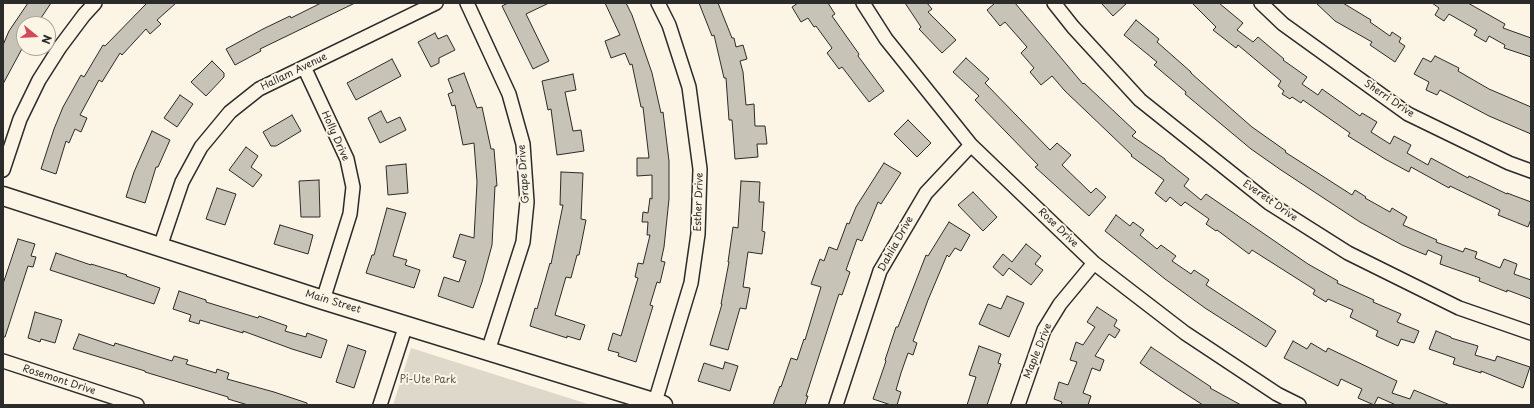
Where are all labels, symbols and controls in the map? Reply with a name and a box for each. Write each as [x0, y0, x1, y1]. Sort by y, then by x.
north arrow [16, 16, 56, 56]
text: N [38, 33, 56, 46]
street label: Hallam Avenue [259, 51, 329, 93]
street label: Sherri Drive [1362, 78, 1416, 120]
street label: Holly Drive [319, 109, 351, 163]
street label: Grape Drive [516, 144, 532, 204]
street label: Esther Drive [692, 172, 706, 232]
street label: Everett Drive [1240, 178, 1300, 224]
street label: Rose Drive [1036, 206, 1080, 250]
street label: Dahlia Drive [876, 214, 916, 274]
street label: Main Street [304, 288, 362, 316]
street label: Maple Drive [1021, 322, 1055, 380]
street label: Rosemont Drive [21, 363, 97, 397]
park label: Pi-Ute Park [400, 374, 456, 386]

